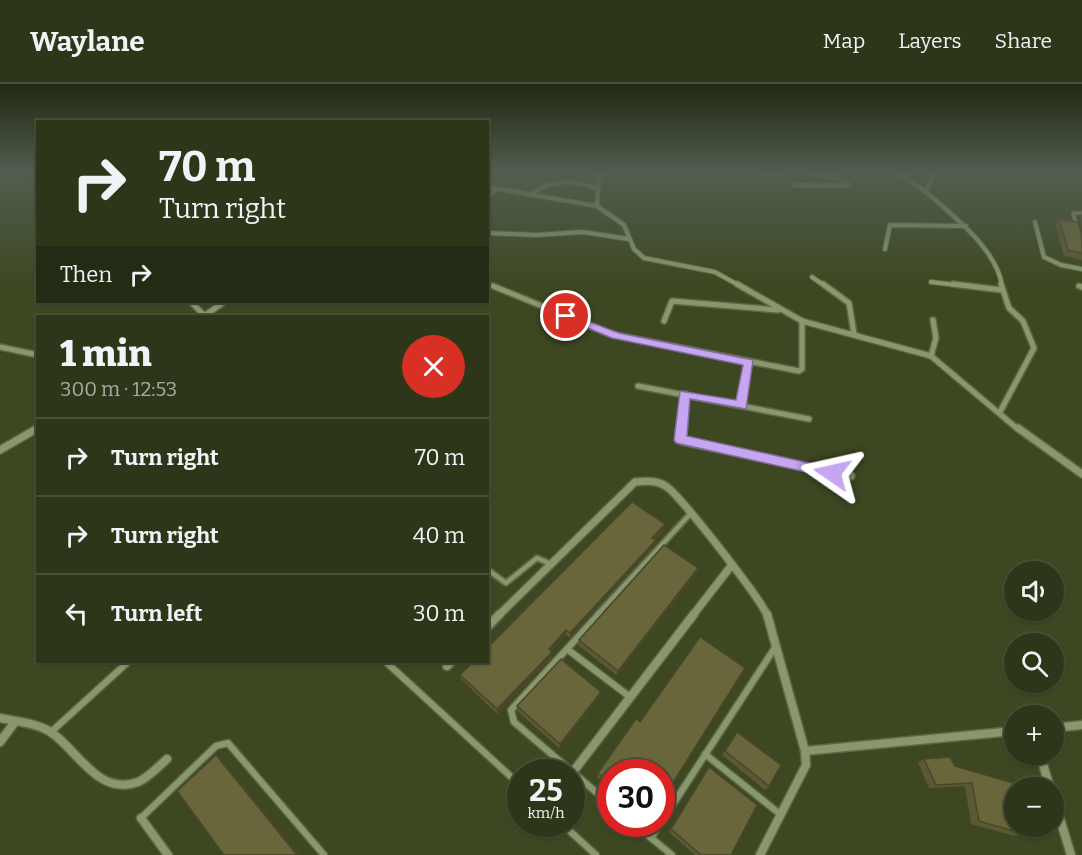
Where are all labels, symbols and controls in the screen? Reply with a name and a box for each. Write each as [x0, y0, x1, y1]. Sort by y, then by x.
text: Waylane [30, 25, 145, 58]
text: Map [823, 28, 865, 54]
text: Layers [898, 28, 962, 54]
text: Share [995, 28, 1052, 54]
text: 70 m [159, 142, 255, 192]
icon: right [60, 144, 138, 222]
text: Turn right [159, 193, 286, 225]
icon: right [124, 258, 157, 291]
text: Then [60, 261, 112, 288]
pin [540, 290, 591, 341]
icon: arrive [549, 299, 582, 332]
text: 1 min [60, 332, 152, 376]
button: close [402, 335, 465, 398]
text: 300 m · 12:53 [60, 377, 177, 401]
icon: right [60, 441, 93, 474]
position arrow [800, 441, 864, 505]
text: Turn right [111, 444, 219, 471]
text: 70 m [415, 444, 465, 471]
icon: right [60, 519, 93, 552]
text: Turn right [111, 522, 219, 549]
text: 40 m [413, 522, 465, 549]
map controls [1004, 561, 1064, 837]
button: sound [1004, 561, 1064, 621]
icon: left [60, 597, 93, 630]
text: Turn left [111, 600, 203, 627]
text: 30 m [413, 600, 465, 627]
button: search [1004, 633, 1064, 693]
button: + [1004, 705, 1064, 765]
speed limit sign: 30 [597, 759, 675, 837]
text: 25 [529, 773, 563, 809]
button: − [1004, 777, 1064, 837]
text: km/h [527, 804, 565, 822]

